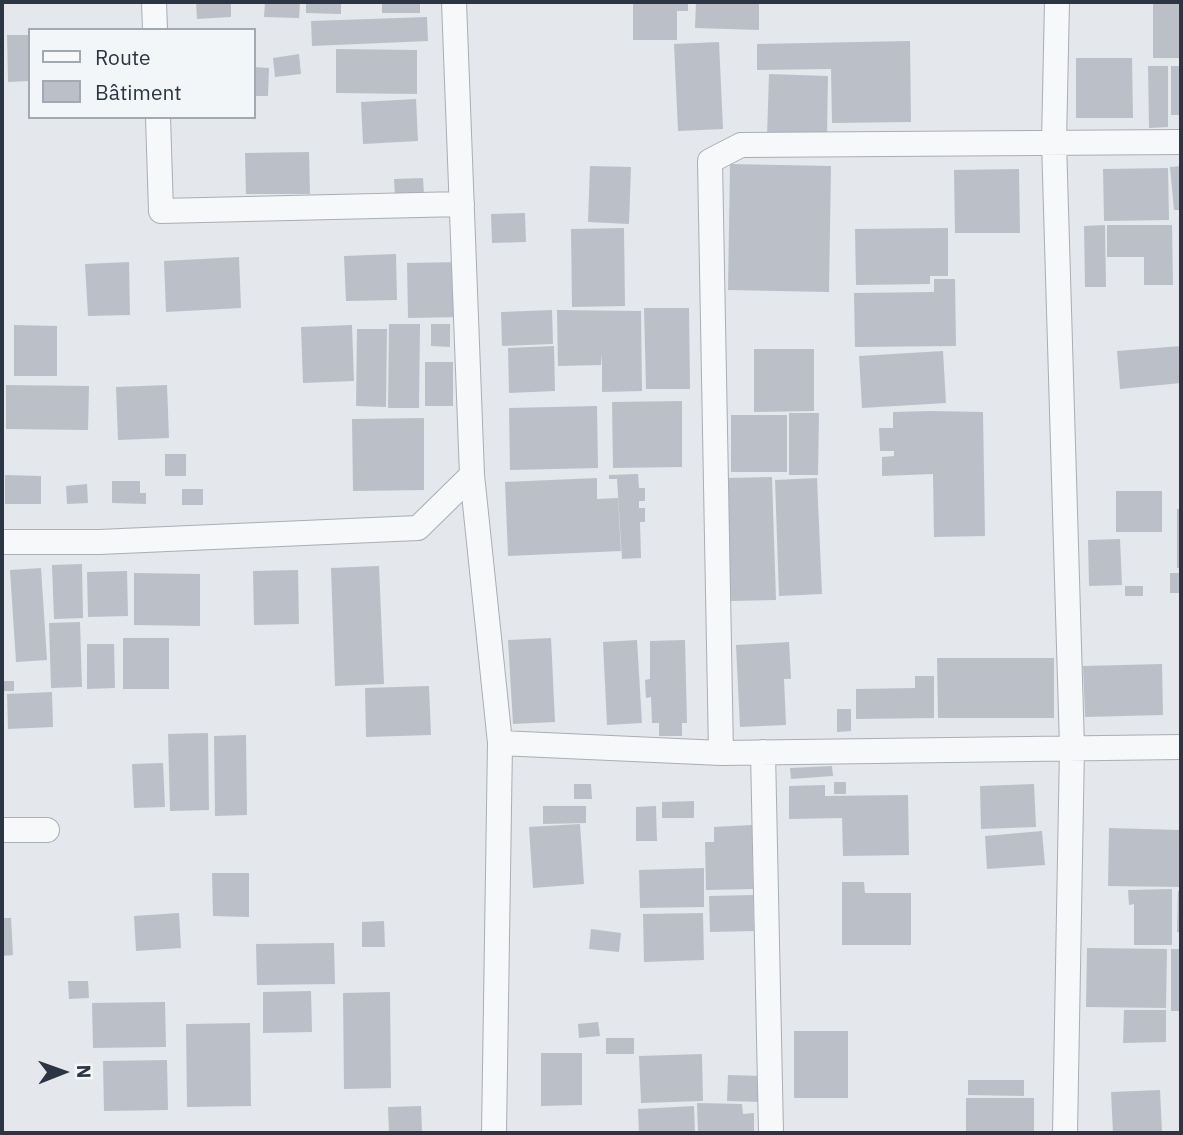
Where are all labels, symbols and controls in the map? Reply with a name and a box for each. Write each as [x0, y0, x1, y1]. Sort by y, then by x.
legend [28, 28, 256, 119]
text: Route [95, 43, 151, 71]
text: Bâtiment [95, 78, 182, 106]
north arrow [28, 1037, 98, 1107]
text: N [72, 1065, 96, 1079]

